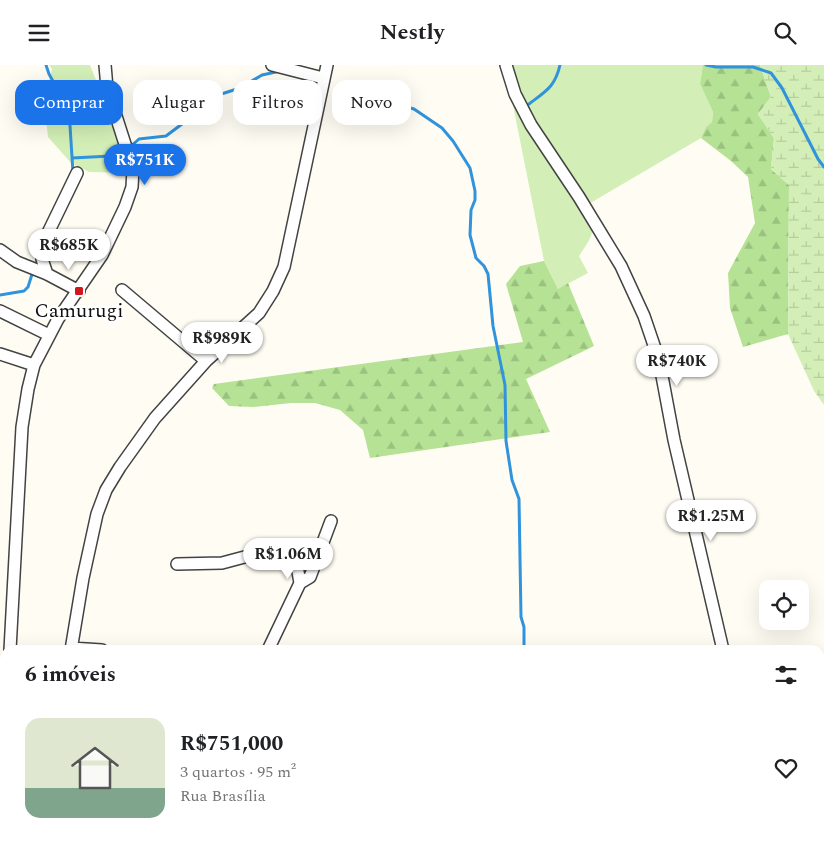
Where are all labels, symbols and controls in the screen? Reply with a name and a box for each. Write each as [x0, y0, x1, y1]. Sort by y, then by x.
text: Nestly [380, 16, 444, 49]
icon: menu [25, 19, 53, 47]
icon: search [771, 19, 799, 47]
chip: Comprar [15, 80, 123, 125]
chip: Alugar [133, 80, 223, 125]
chip: Filtros [233, 80, 322, 125]
chip: Novo [332, 80, 411, 125]
pin: R$751K [104, 143, 186, 186]
text: R$751K [115, 148, 175, 172]
pin: R$685K [28, 229, 110, 271]
text: R$685K [39, 233, 99, 257]
marker: Camurugi [73, 285, 85, 297]
place label: Camurugi [34, 296, 124, 326]
pin: R$989K [181, 321, 263, 364]
text: R$989K [192, 326, 252, 350]
pin: R$740K [636, 345, 718, 387]
text: R$740K [647, 349, 707, 373]
pin: R$1.25M [665, 499, 757, 542]
text: R$1.25M [677, 504, 745, 528]
pin: R$1.06M [242, 537, 334, 580]
text: R$1.06M [254, 542, 322, 566]
map controls [759, 580, 809, 630]
button: locate [759, 580, 809, 630]
text: 6 imóveis [25, 659, 116, 691]
icon: filters [772, 661, 800, 689]
text: R$751,000 [180, 728, 283, 760]
icon: home [65, 738, 125, 798]
icon: heart [772, 754, 800, 782]
text: 3 quartos · 95 m² [180, 760, 296, 784]
text: Rua Brasília [180, 784, 266, 808]

